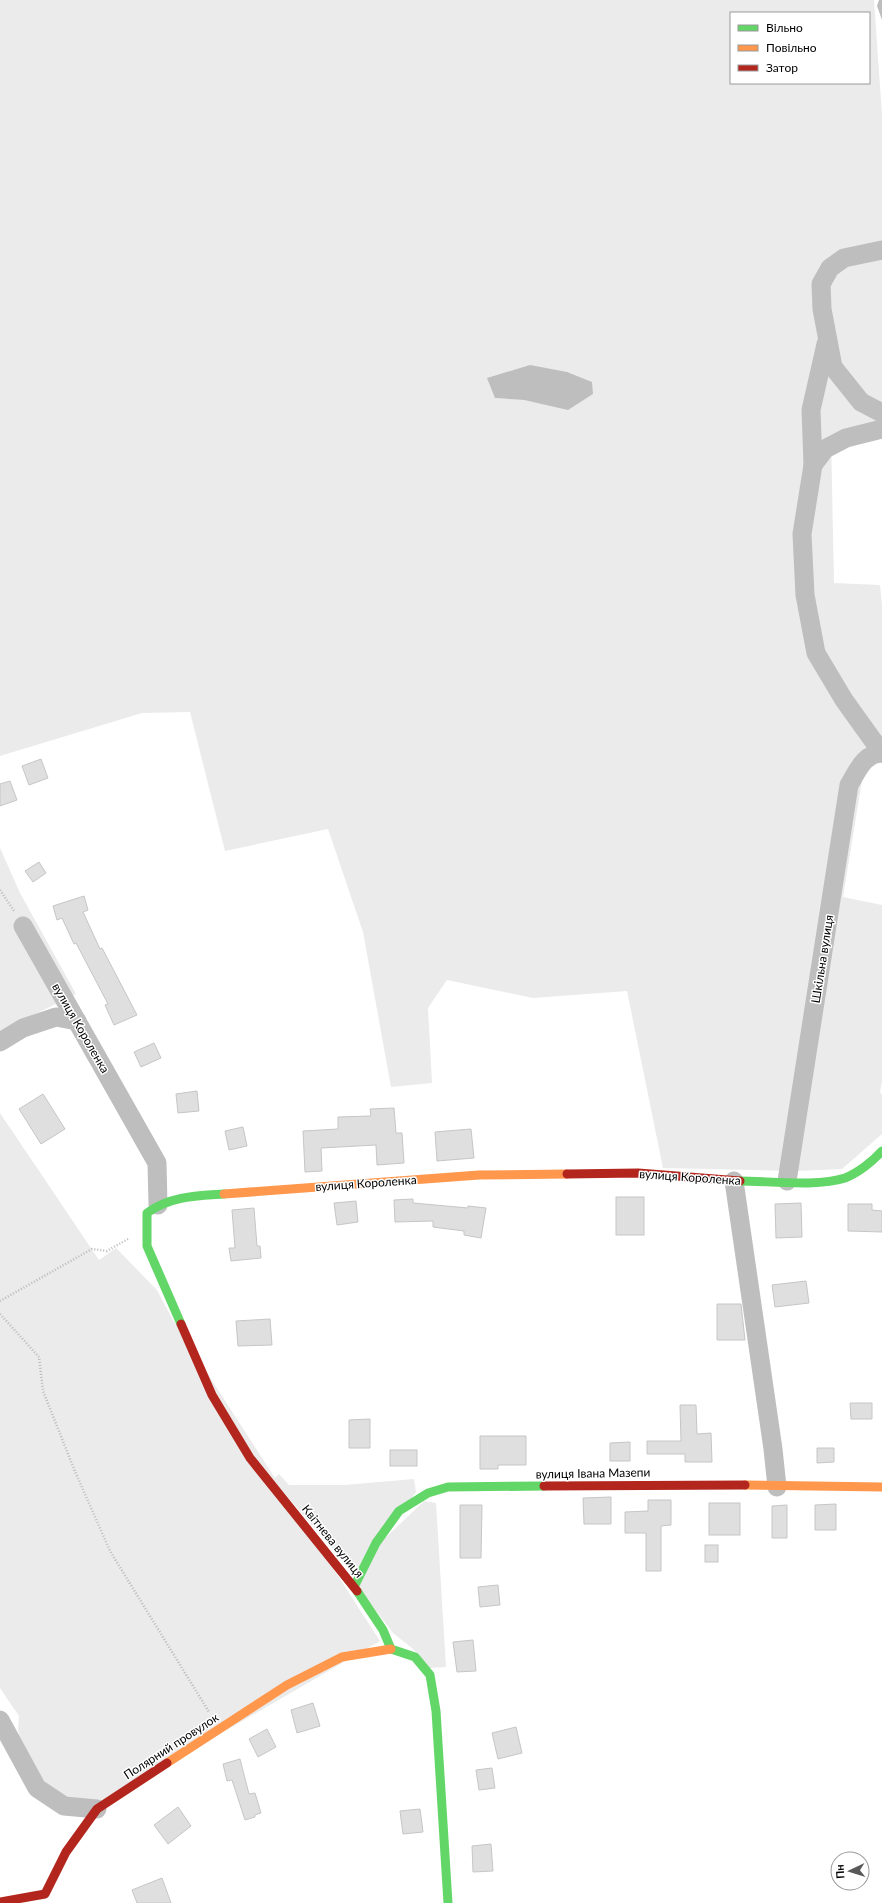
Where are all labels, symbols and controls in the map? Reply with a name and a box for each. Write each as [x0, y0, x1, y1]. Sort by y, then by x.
legend [730, 12, 870, 84]
text: Вільно [766, 20, 803, 35]
text: Повільно [766, 40, 817, 55]
text: Затор [766, 60, 798, 75]
street label: Шкільна вулиця [808, 914, 836, 1004]
street label: вулиця Короленка [49, 980, 113, 1076]
street label: вулиця Короленка [639, 1166, 741, 1188]
street label: вулиця Короленка [315, 1172, 417, 1194]
street label: вулиця Івана Мазепи [535, 1464, 651, 1482]
street label: Квітнева вулиця [299, 1502, 367, 1581]
street label: Полярний провулок [121, 1709, 222, 1782]
north arrow [830, 1851, 870, 1891]
text: Пн [833, 1864, 847, 1879]

